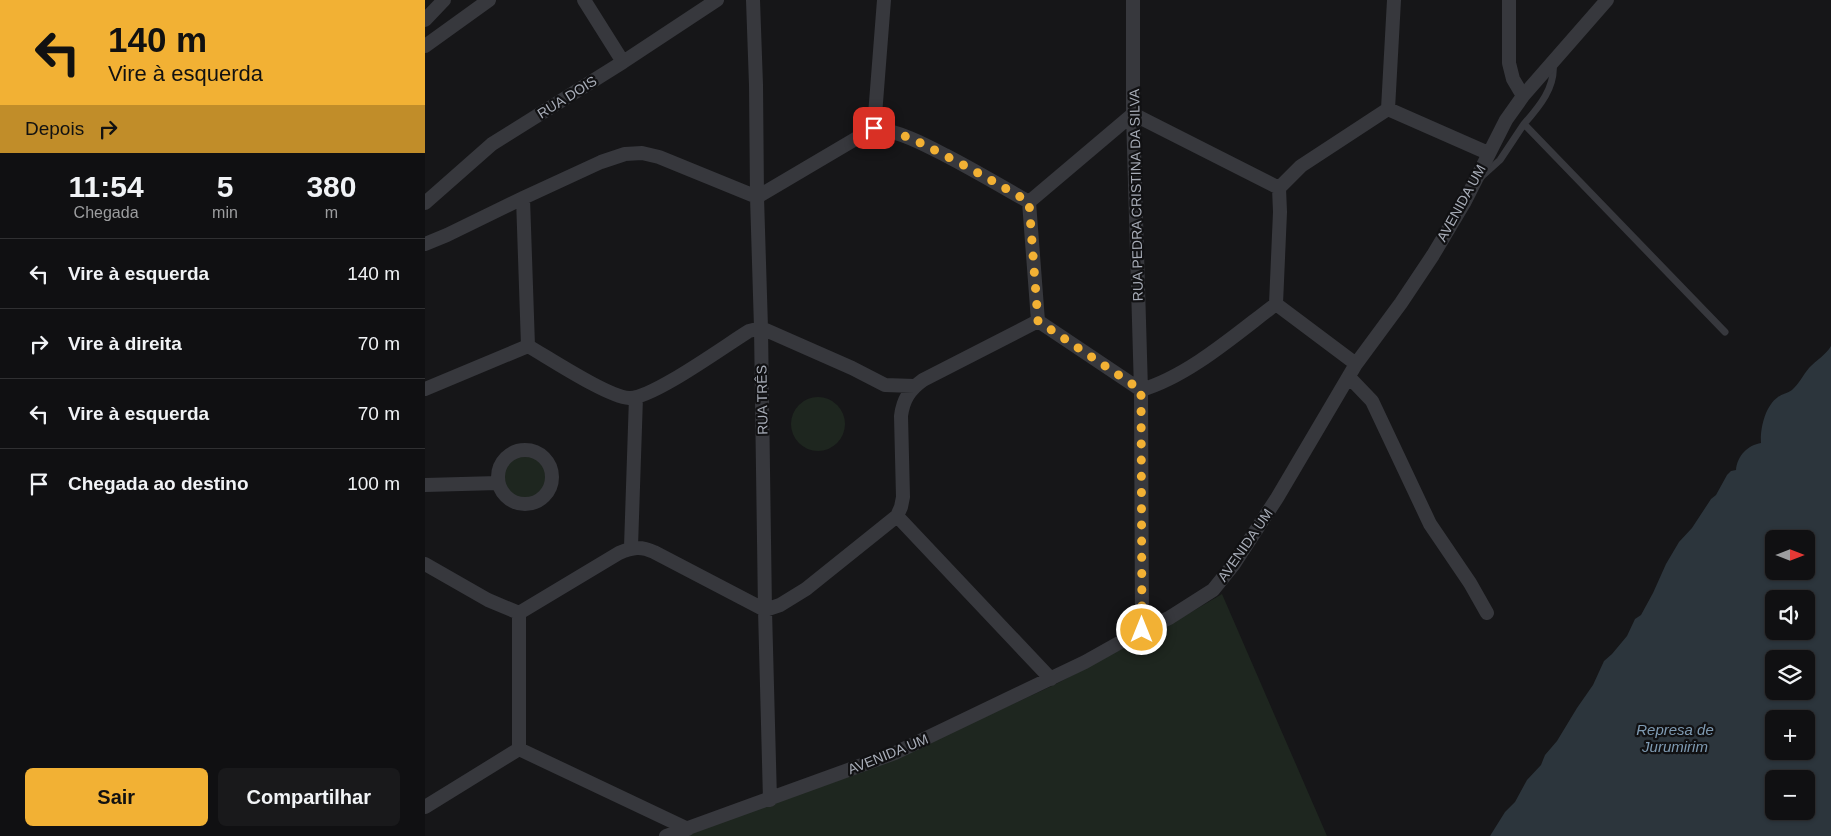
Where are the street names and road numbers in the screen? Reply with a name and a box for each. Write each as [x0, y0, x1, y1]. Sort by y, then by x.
street label: RUA DOIS [534, 72, 600, 122]
street label: RUA PEDRA CRISTINA DA SILVA [1126, 88, 1146, 301]
street label: AVENIDA UM [1433, 162, 1489, 244]
street label: RUA TRÊS [753, 365, 771, 435]
street label: AVENIDA UM [1214, 505, 1276, 585]
street label: AVENIDA UM [845, 731, 931, 777]

